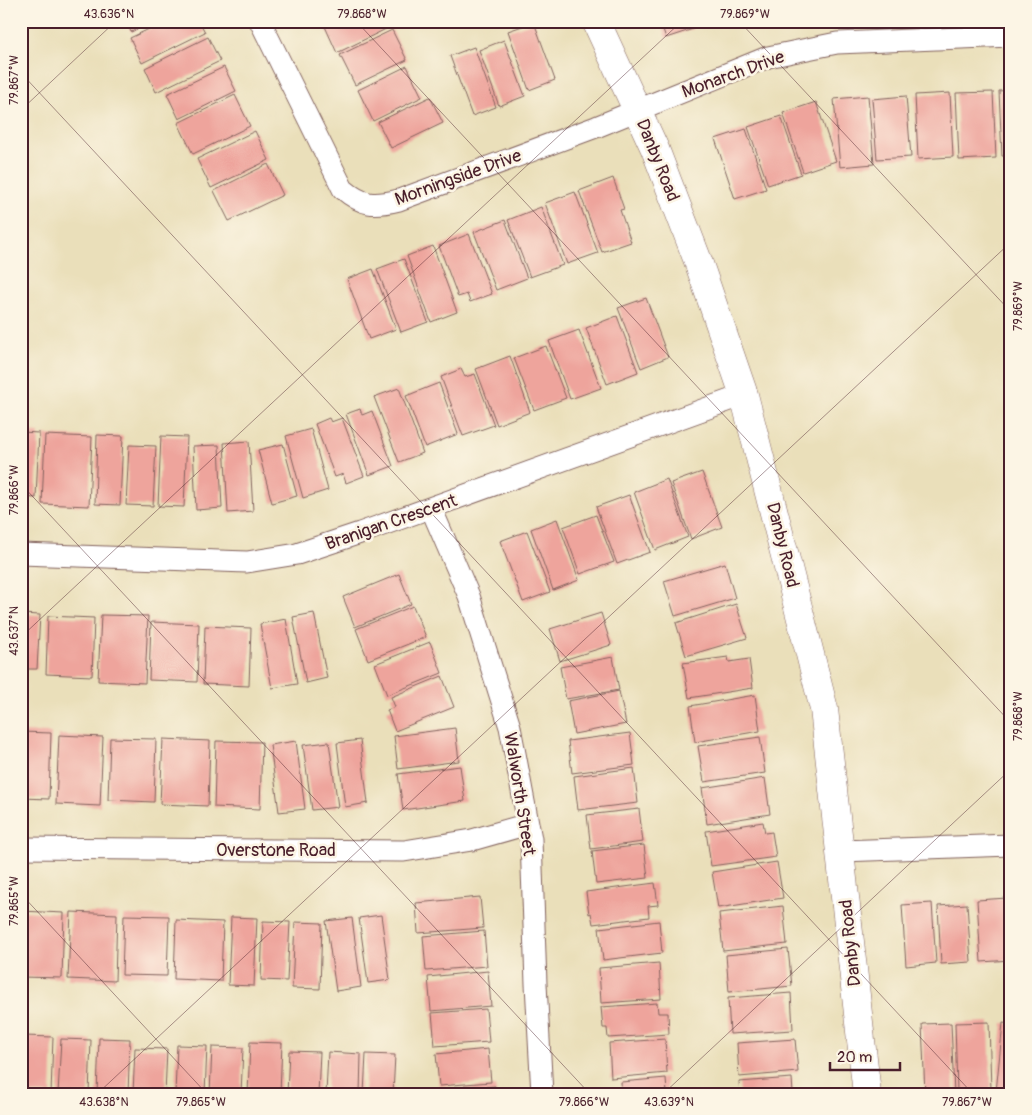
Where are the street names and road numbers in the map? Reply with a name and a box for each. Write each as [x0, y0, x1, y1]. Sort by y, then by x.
street label: Monarch Drive [679, 45, 788, 104]
street label: Danby Road [631, 116, 684, 205]
street label: Morningside Drive [392, 144, 525, 211]
street label: Branigan Crescent [322, 489, 461, 556]
street label: Danby Road [761, 500, 804, 590]
street label: Walworth Street [498, 731, 541, 858]
street label: Overstone Road [216, 839, 336, 862]
street label: Danby Road [835, 898, 866, 987]

